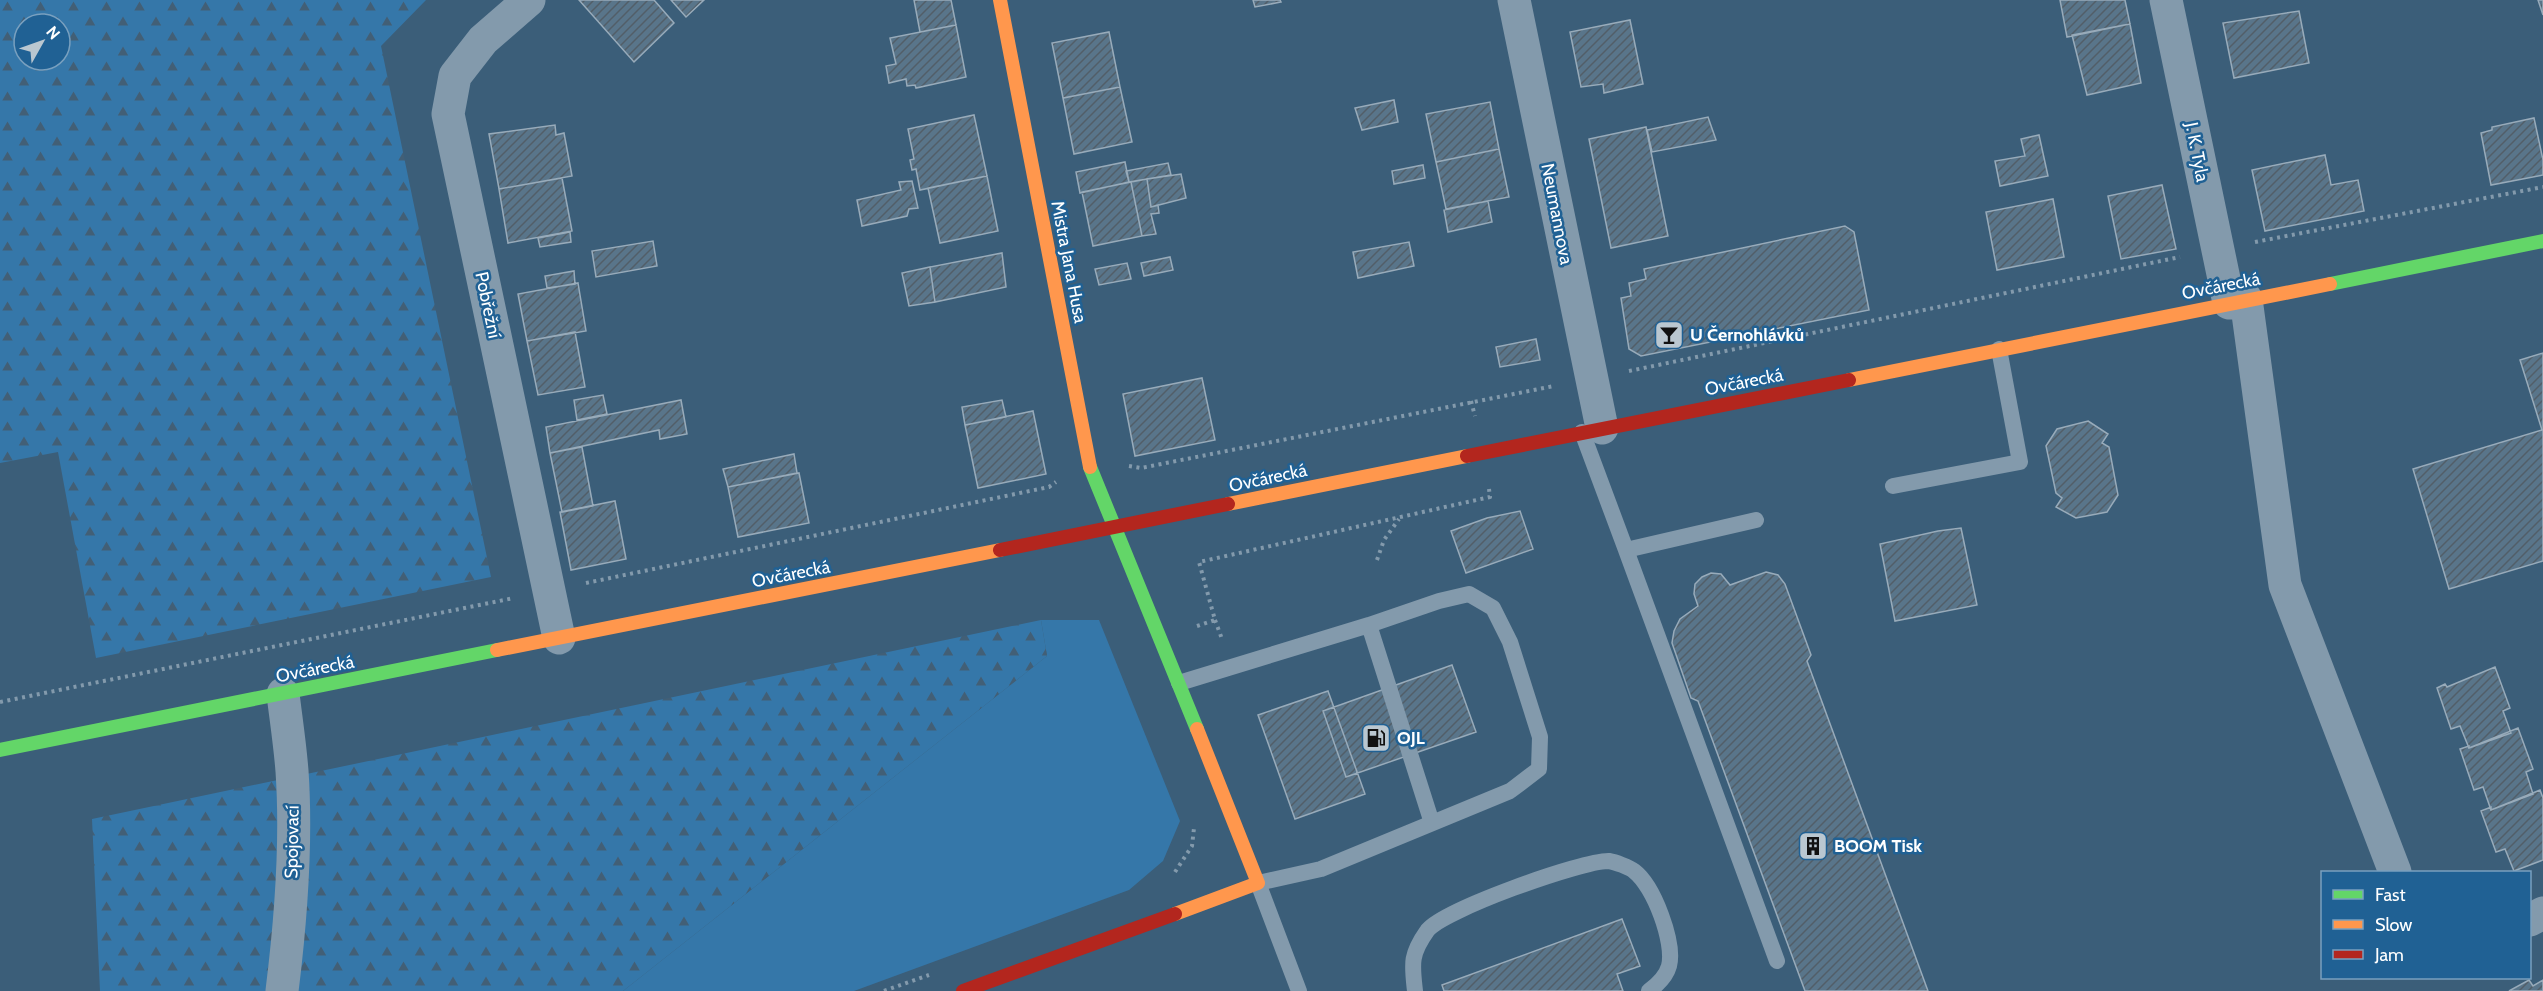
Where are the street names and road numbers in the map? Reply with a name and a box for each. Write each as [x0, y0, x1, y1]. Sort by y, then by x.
street label: J. K. Tyla [2180, 119, 2214, 184]
street label: Neumannova [1536, 161, 1578, 267]
street label: Mistra Jana Husa [1046, 199, 1092, 325]
street label: Ovčárecká [2180, 268, 2262, 304]
street label: Pobřežní [470, 270, 506, 340]
street label: Ovčárecká [1703, 364, 1785, 400]
street label: Ovčárecká [1227, 459, 1309, 497]
street label: Ovčárecká [750, 556, 832, 592]
street label: Ovčárecká [274, 651, 356, 687]
street label: Spojovací [280, 805, 304, 879]

